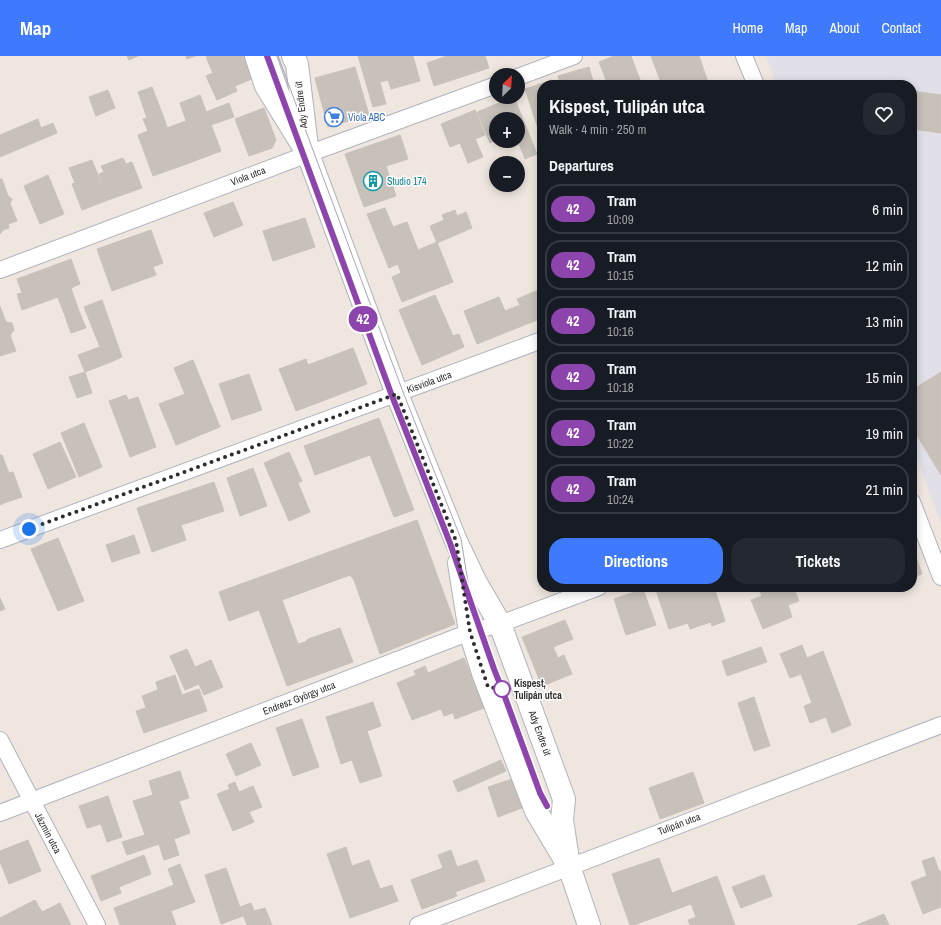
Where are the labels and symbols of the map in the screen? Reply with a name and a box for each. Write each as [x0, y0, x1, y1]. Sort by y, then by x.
north arrow [489, 68, 525, 104]
street label: Ady Endre út [292, 80, 310, 130]
supermarket icon: Viola ABC [323, 106, 345, 128]
place label: Viola ABC [348, 111, 385, 124]
street label: Viola utca [229, 163, 268, 189]
building icon: Studio 174 [362, 170, 384, 192]
place label: Studio 174 [387, 175, 427, 188]
line badge: 42 [345, 306, 381, 332]
street label: Kisviola utca [405, 368, 454, 396]
your location [19, 519, 39, 539]
place label: Kispest, Tulipán utca [514, 677, 562, 702]
street label: Endresz György utca [261, 678, 337, 718]
marker: Kispest, Tulipán utca [493, 680, 511, 698]
street label: Ady Endre út [525, 708, 554, 758]
street label: Jázmin utca [32, 810, 64, 856]
street label: Tulipán utca [656, 810, 702, 838]

